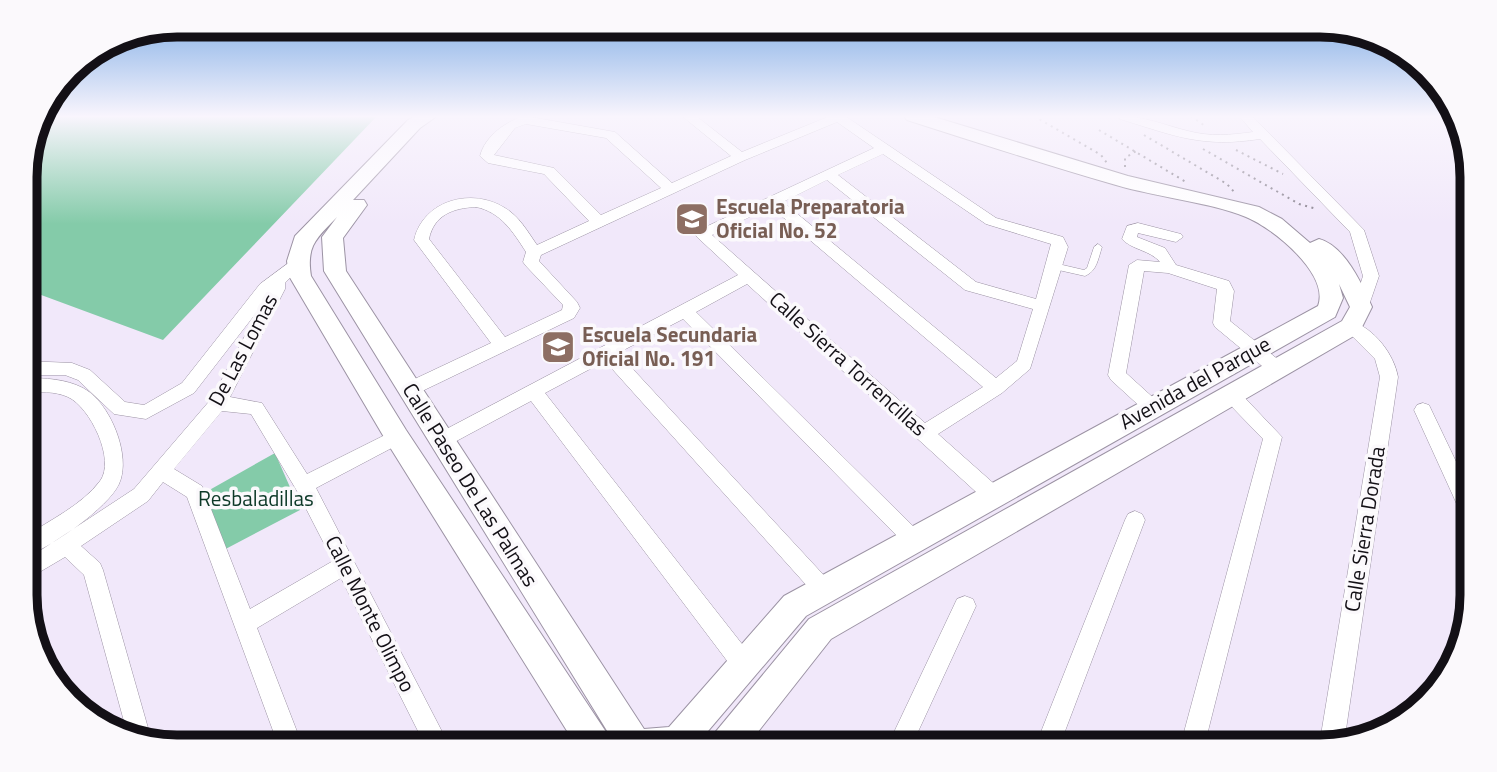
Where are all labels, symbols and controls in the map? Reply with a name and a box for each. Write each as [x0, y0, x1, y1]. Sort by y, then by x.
place label: Escuela Preparatoria Oficial No. 52 [716, 190, 905, 246]
school or university icon: Escuela Preparatoria Oficial No. 52 [673, 200, 711, 238]
street label: Calle Sierra Torrencillas [762, 283, 935, 443]
street label: De Las Lomas [199, 288, 285, 411]
place label: Escuela Secundaria Oficial No. 191 [582, 318, 757, 374]
street label: Avenida del Parque [1113, 327, 1276, 437]
school or university icon: Escuela Secundaria Oficial No. 191 [539, 328, 577, 366]
street label: Calle Paseo De Las Palmas [395, 376, 547, 593]
street label: Calle Sierra Dorada [1335, 443, 1393, 614]
park label: Resbaladillas [198, 482, 314, 514]
street label: Calle Monte Olimpo [318, 530, 424, 698]

